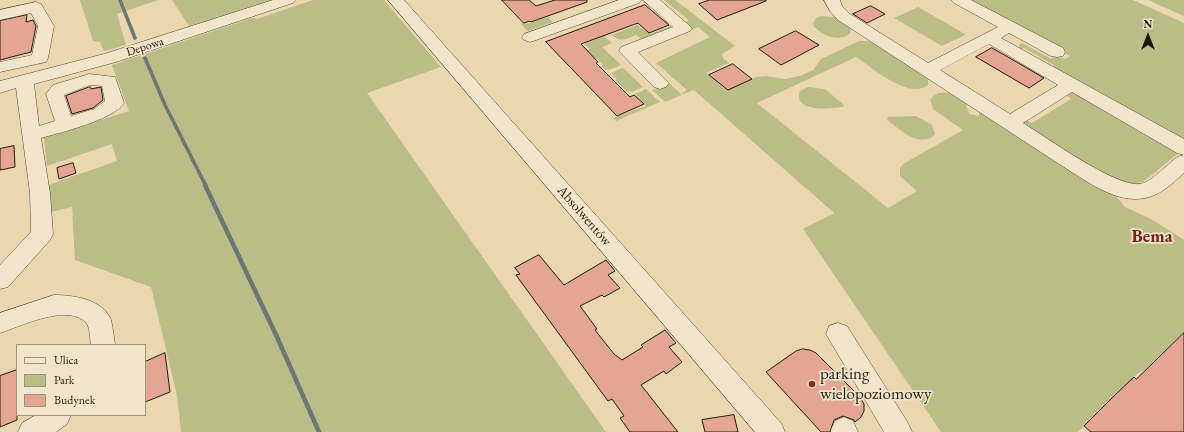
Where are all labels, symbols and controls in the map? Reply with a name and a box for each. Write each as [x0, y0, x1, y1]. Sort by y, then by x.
north arrow [1128, 16, 1168, 56]
text: N [1144, 17, 1152, 31]
street label: Depowa [124, 34, 166, 60]
street label: Absolwentów [553, 182, 615, 250]
district label: Bema [1131, 226, 1173, 248]
legend [16, 344, 146, 416]
text: Ulica [54, 352, 78, 368]
place label: parking wielopoziomowy [820, 364, 931, 404]
text: Park [54, 372, 74, 388]
marker: parking wielopoziomowy [807, 379, 817, 389]
text: Budynek [54, 392, 95, 408]

